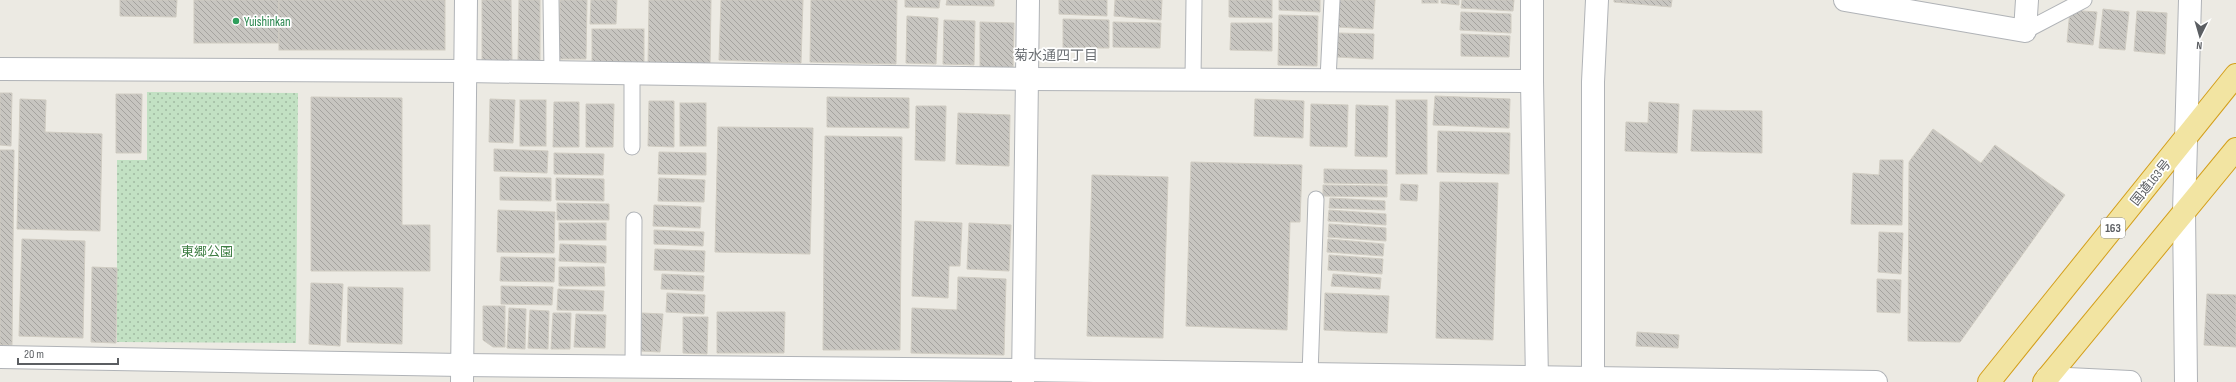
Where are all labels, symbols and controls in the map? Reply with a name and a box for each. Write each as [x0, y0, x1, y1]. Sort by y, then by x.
place label: Yuishinkan [244, 14, 291, 30]
marker: Yuishinkan [231, 16, 241, 26]
north arrow [2180, 16, 2220, 56]
text: N [2196, 39, 2203, 52]
district label: 菊水通四丁目 [1014, 47, 1098, 64]
street label: 国道163号 [2127, 156, 2174, 209]
road number: 163 [2101, 218, 2125, 238]
park label: 東郷公園 [181, 244, 233, 260]
scale bar [18, 340, 118, 366]
text: 20 m [24, 347, 44, 362]

